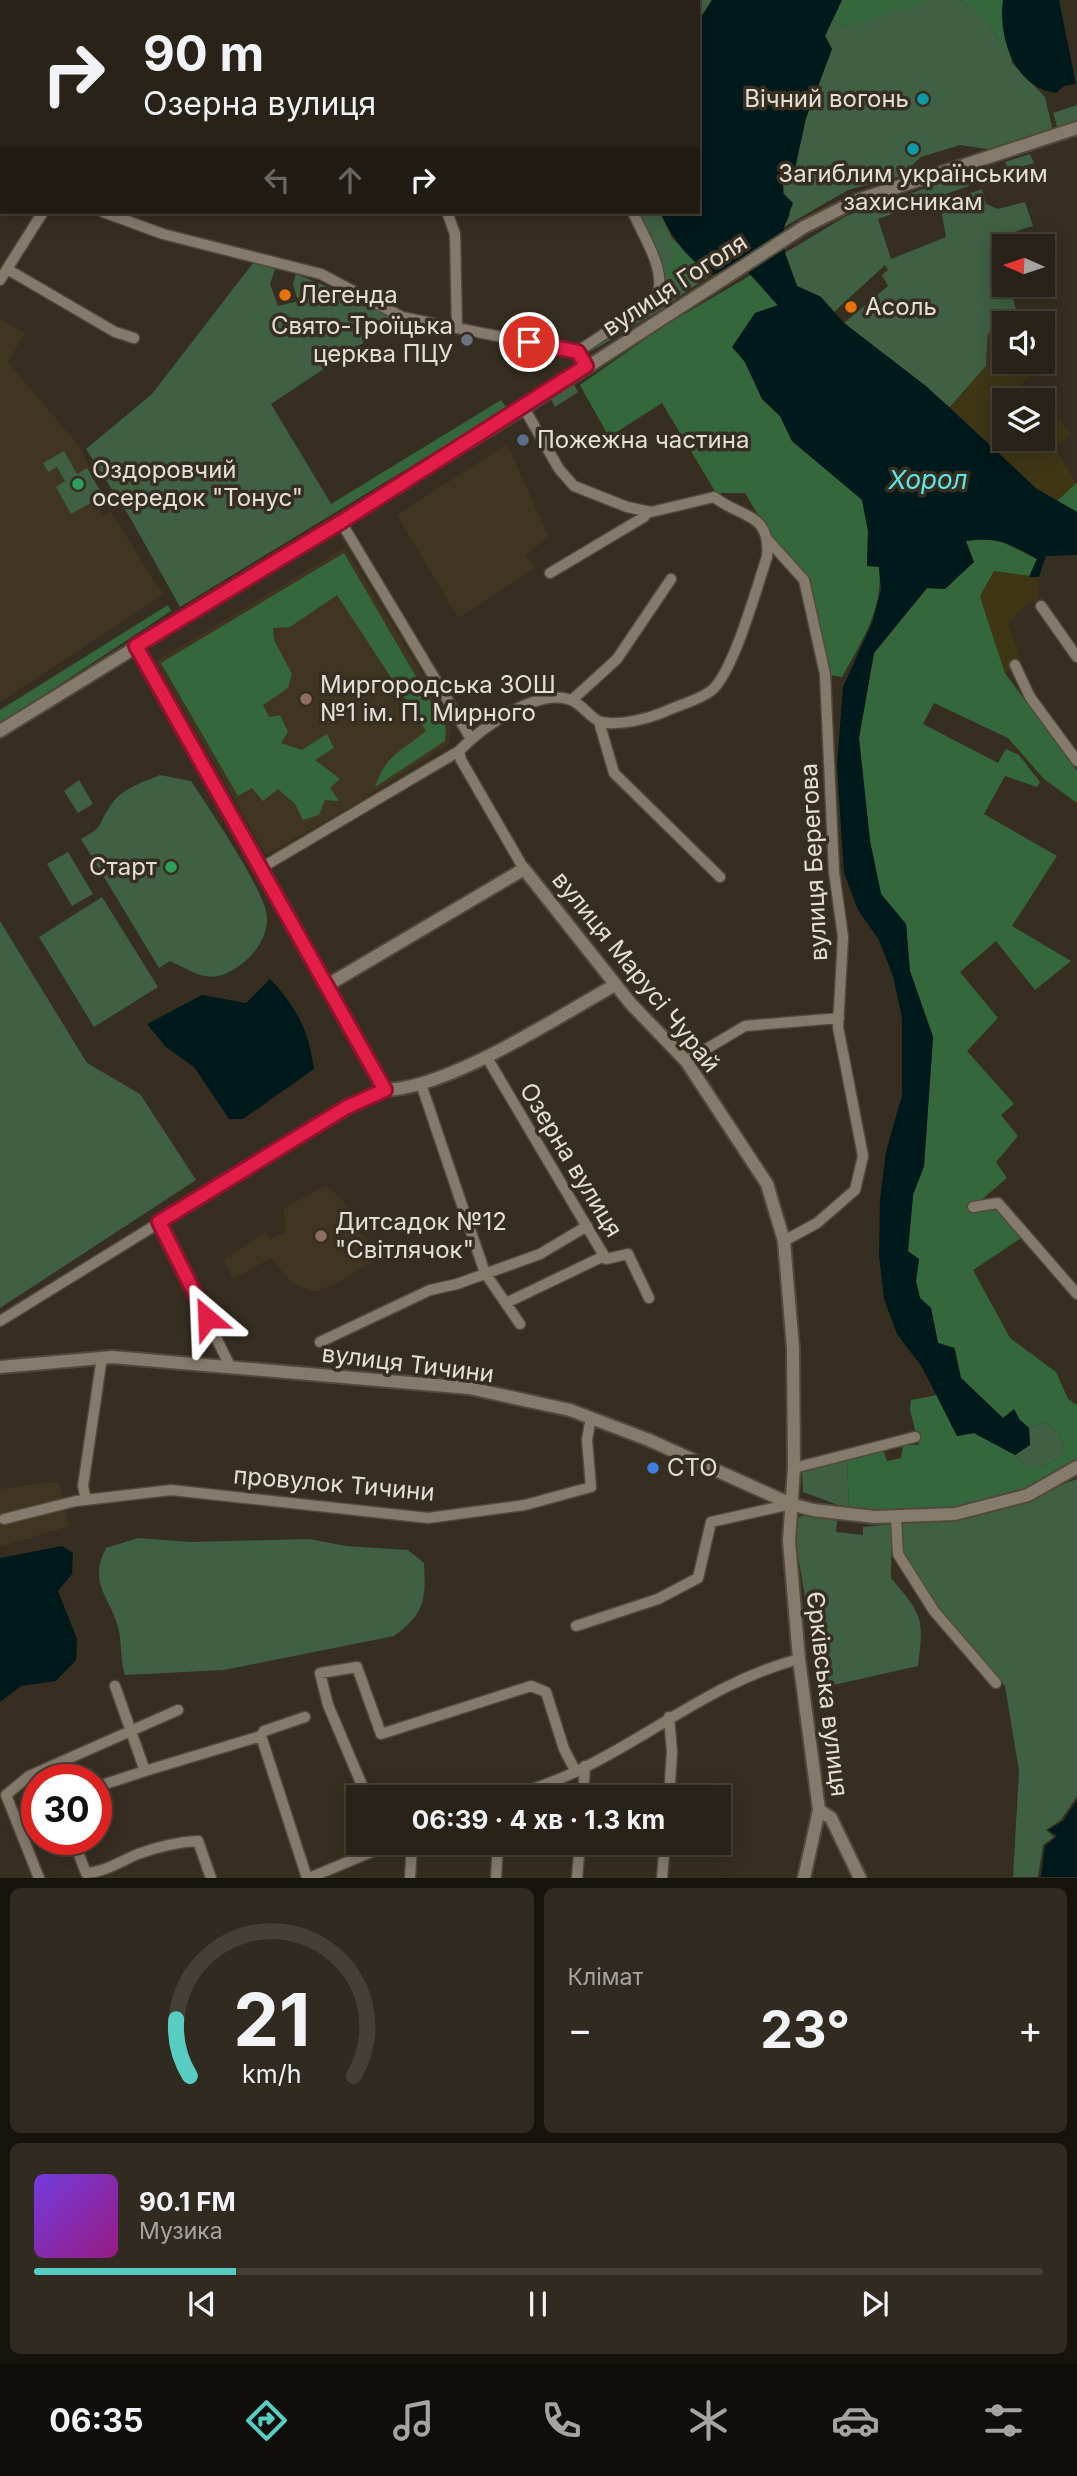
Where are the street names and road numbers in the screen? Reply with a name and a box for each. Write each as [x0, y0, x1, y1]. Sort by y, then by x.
street label: вулиця Гоголя [597, 227, 752, 342]
street label: вулиця Берегова [794, 762, 833, 962]
street label: вулиця Марусі Чурай [546, 865, 726, 1078]
street label: Озерна вулиця [514, 1077, 629, 1242]
street label: вулиця Тичини [320, 1339, 496, 1388]
street label: провулок Тичини [232, 1460, 436, 1507]
street label: Єрківська вулиця [801, 1590, 854, 1798]

